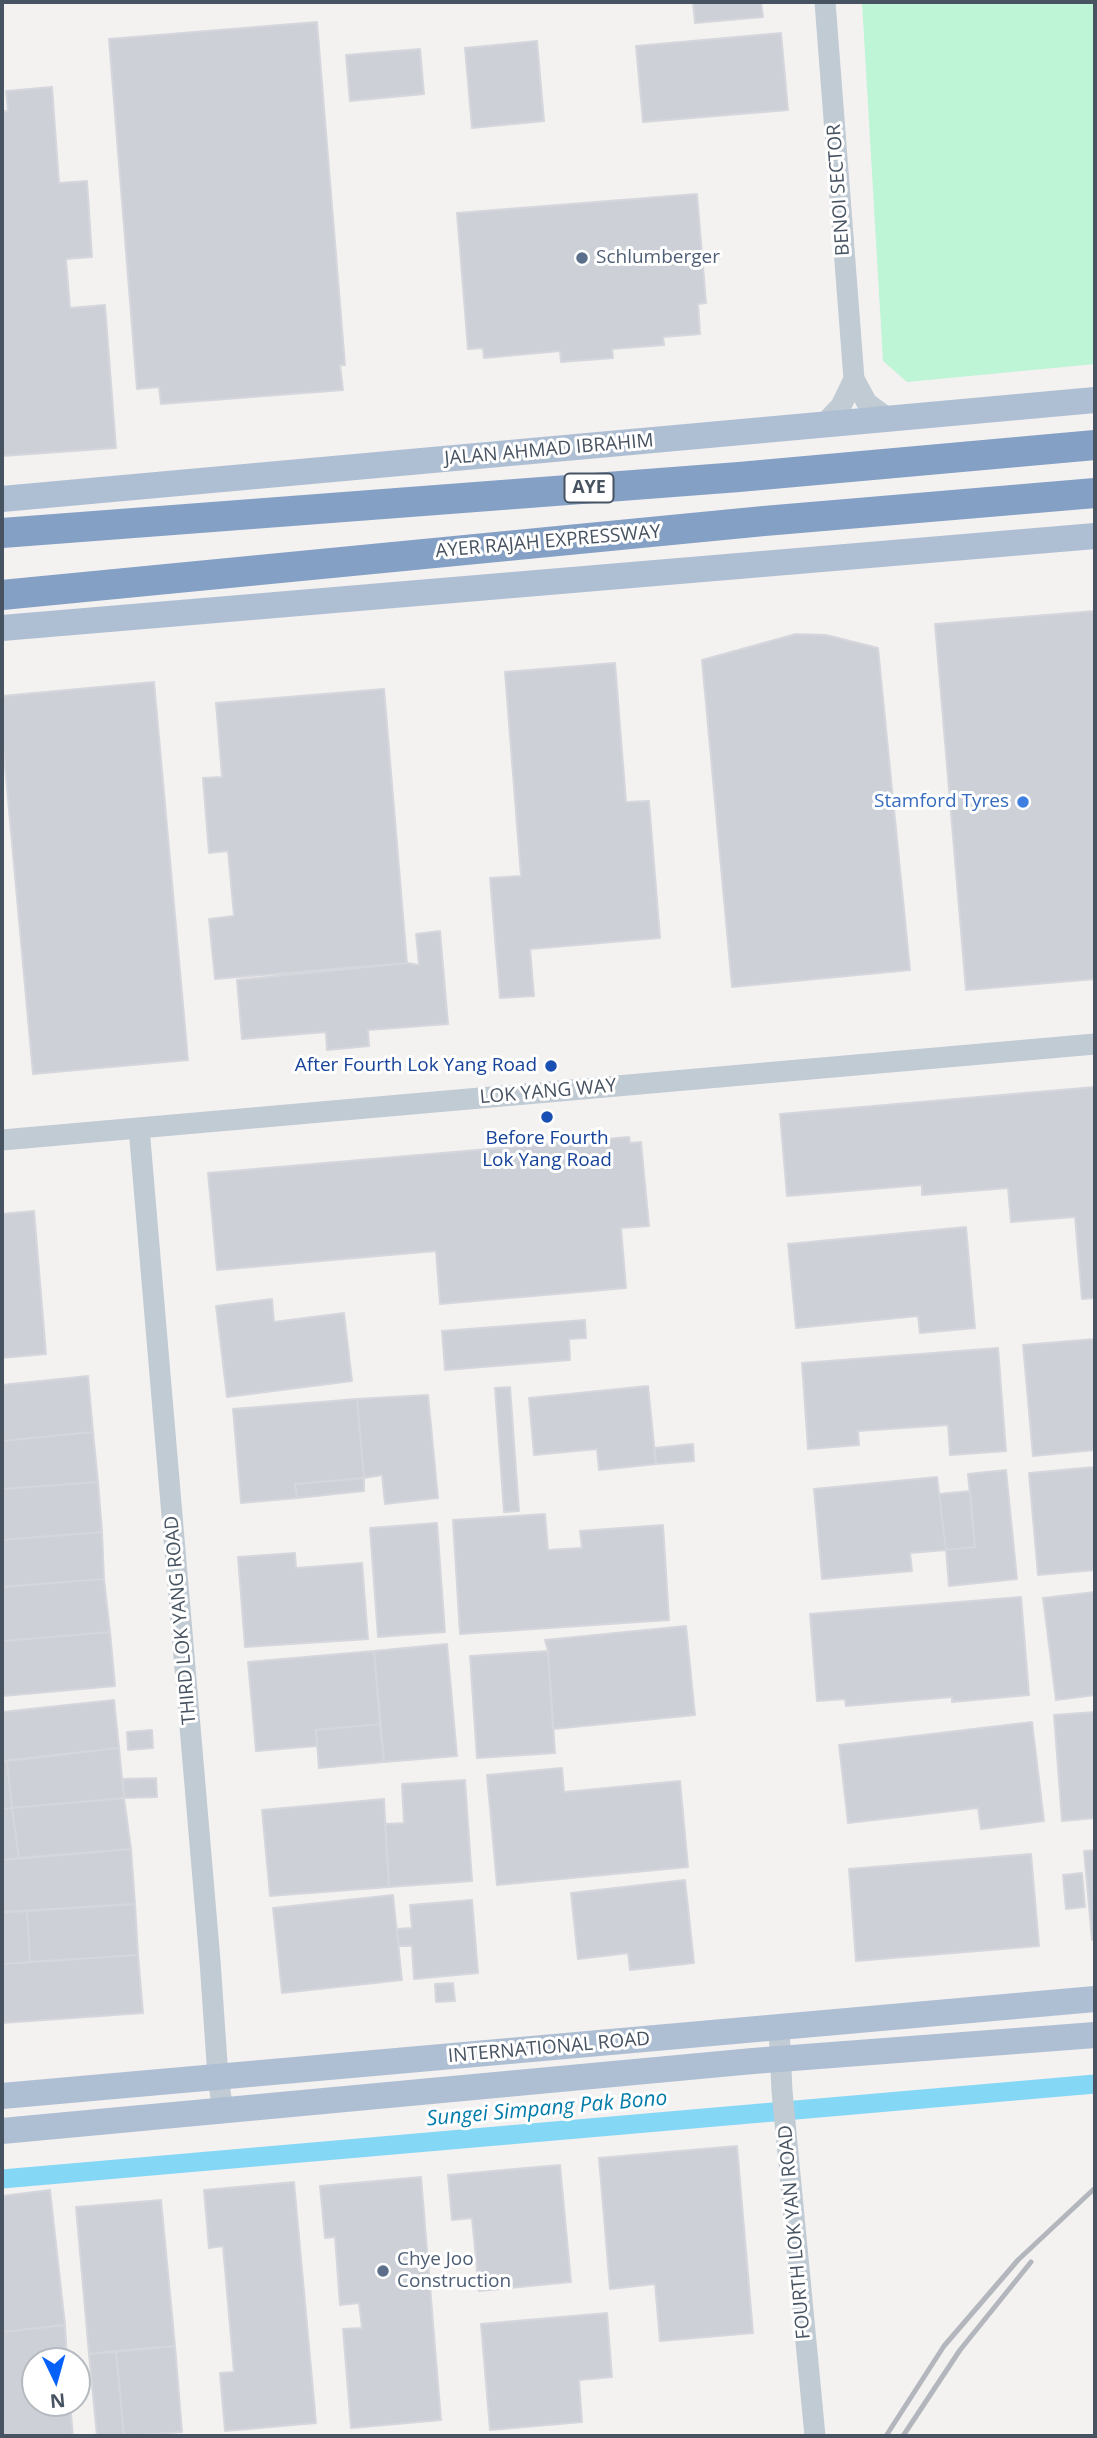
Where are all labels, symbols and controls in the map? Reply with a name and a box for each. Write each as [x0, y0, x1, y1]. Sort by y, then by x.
street label: BENOI SECTOR [823, 123, 855, 257]
place label: Schlumberger [596, 247, 720, 269]
marker: Schlumberger [574, 250, 590, 266]
street label: JALAN AHMAD IBRAHIM [443, 429, 655, 471]
road number: AYE [564, 474, 614, 502]
street label: AYER RAJAH EXPRESSWAY [434, 521, 662, 563]
place label: Stamford Tyres [874, 791, 1009, 813]
marker: Stamford Tyres [1015, 794, 1031, 810]
place label: After Fourth Lok Yang Road [295, 1055, 537, 1077]
marker: After Fourth Lok Yang Road [543, 1058, 559, 1074]
street label: LOK YANG WAY [479, 1075, 617, 1109]
marker: Before Fourth Lok Yang Road [539, 1109, 555, 1125]
place label: Before Fourth Lok Yang Road [482, 1128, 612, 1172]
street label: THIRD LOK YANG ROAD [161, 1515, 201, 1725]
street label: INTERNATIONAL ROAD [447, 2028, 651, 2068]
water label: Sungei Simpang Pak Bono [426, 2086, 668, 2132]
street label: FOURTH LOK YAN ROAD [774, 2124, 816, 2340]
place label: Chye Joo Construction [397, 2249, 511, 2293]
marker: Chye Joo Construction [375, 2263, 391, 2279]
north arrow [21, 2347, 91, 2417]
text: N [49, 2387, 66, 2415]

